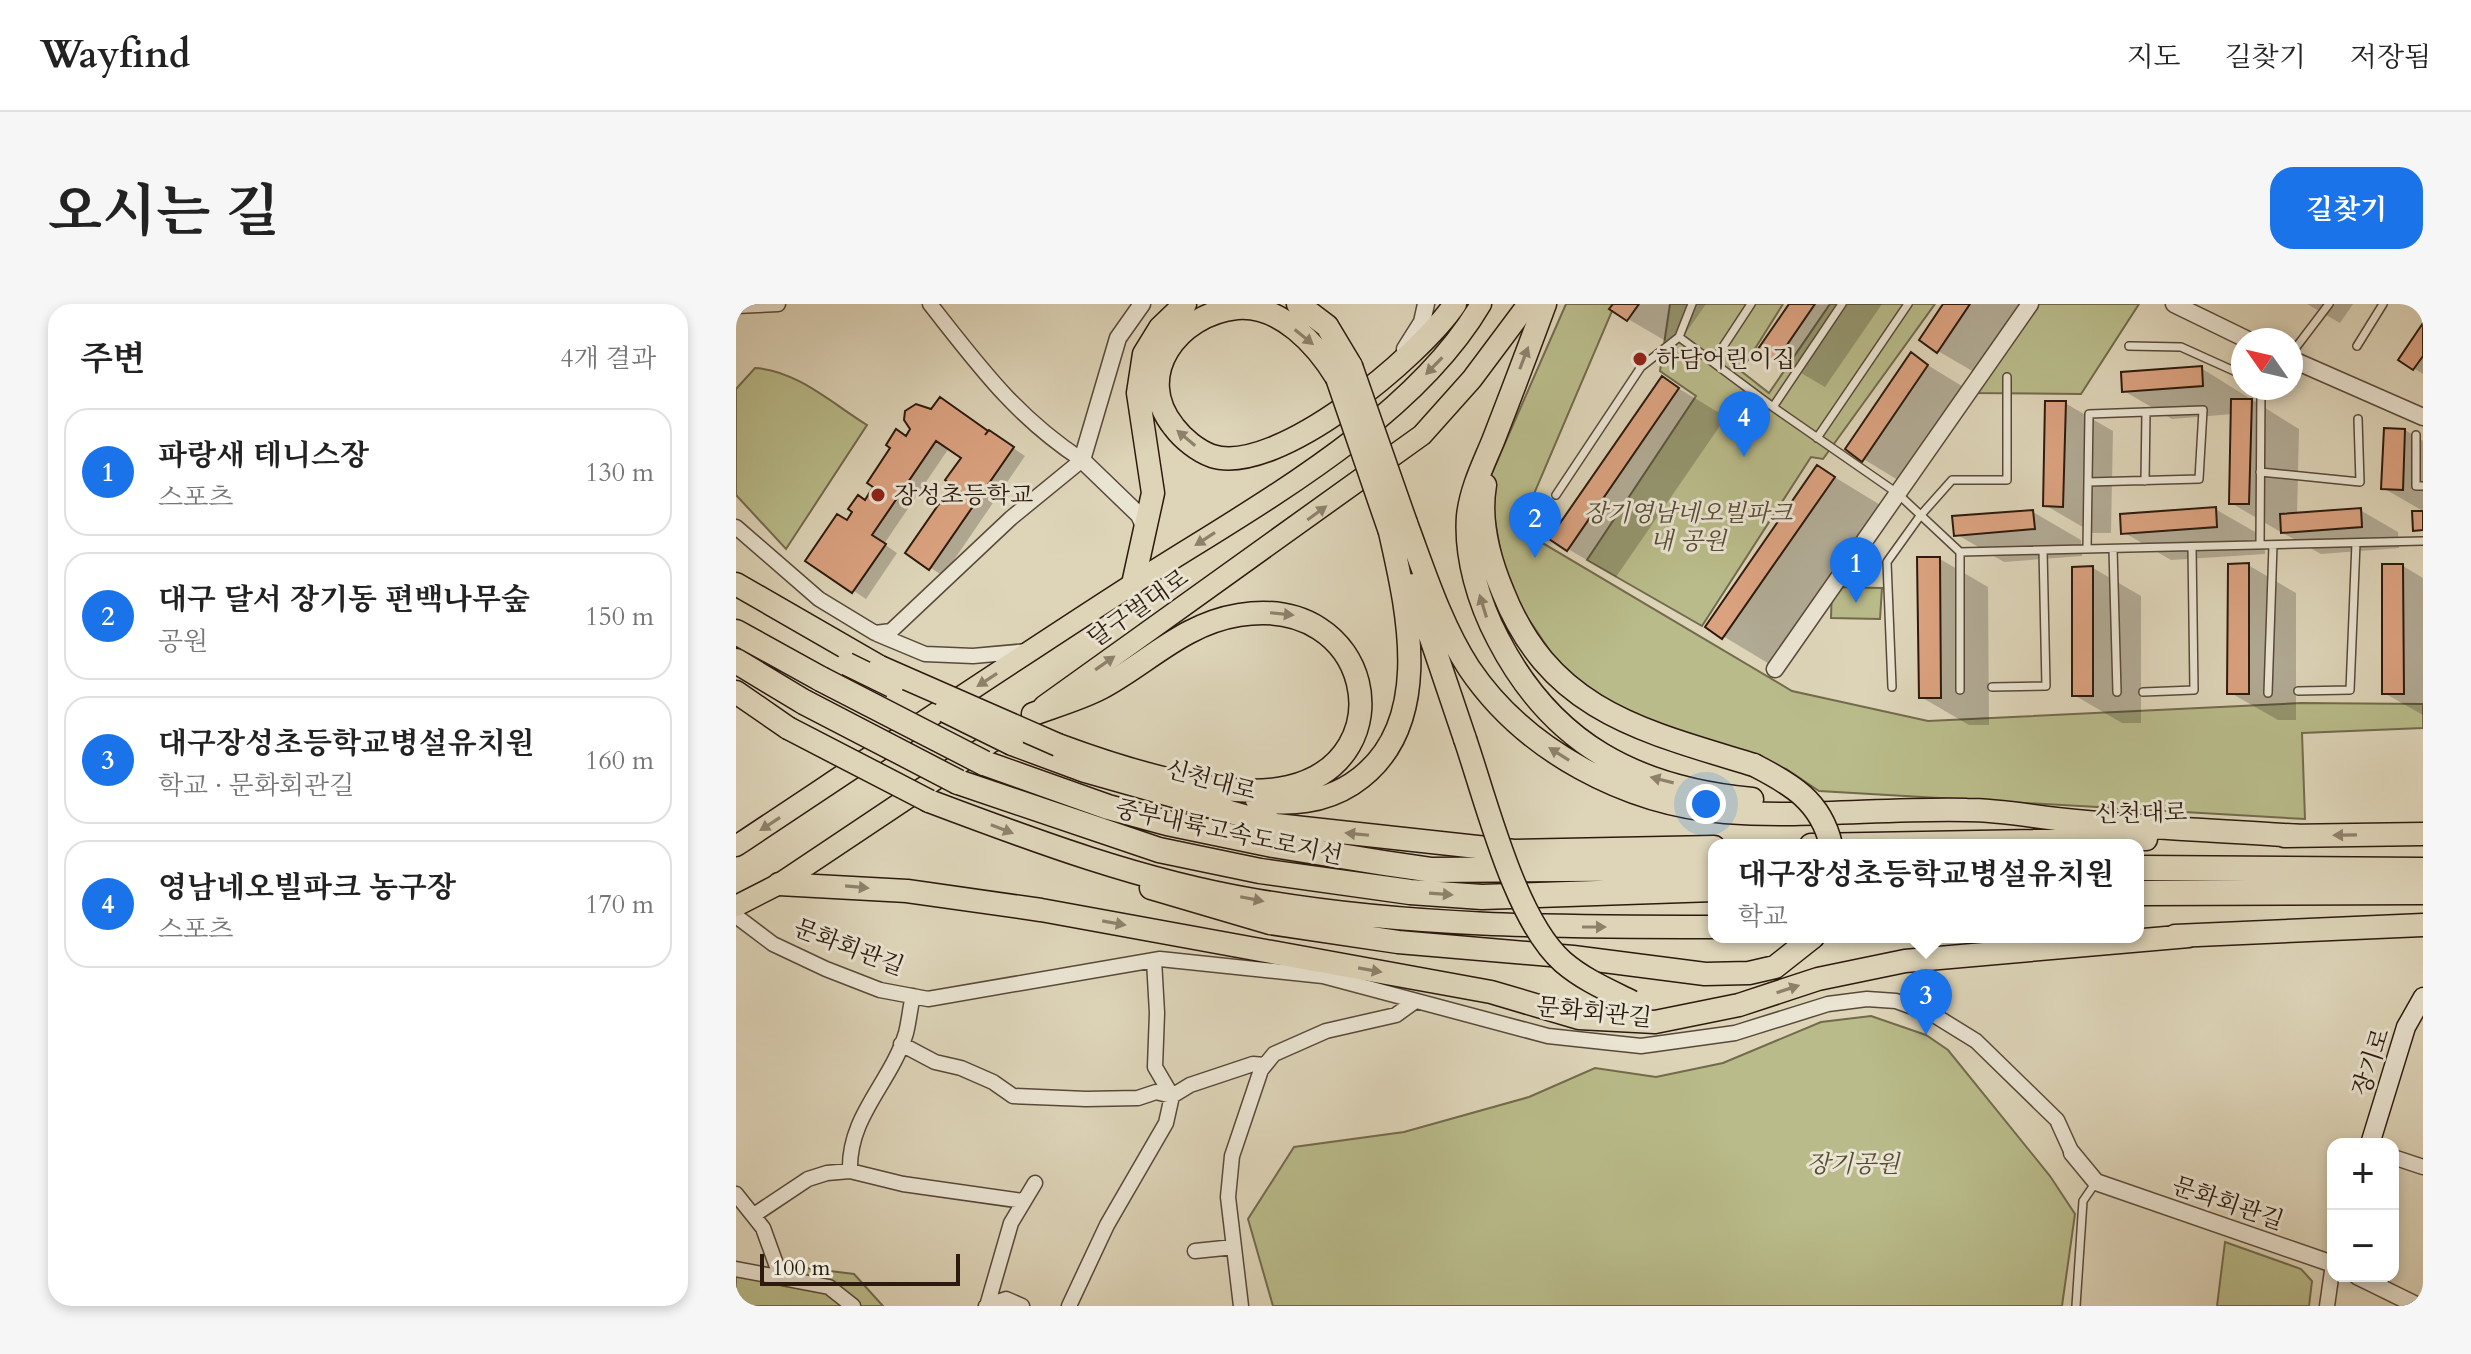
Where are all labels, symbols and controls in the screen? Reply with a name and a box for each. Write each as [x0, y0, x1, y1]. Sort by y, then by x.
text: Wayfind [40, 29, 190, 81]
text: 지도 [2127, 38, 2181, 76]
text: 길찾기 [2225, 38, 2306, 76]
text: 저장됨 [2350, 38, 2431, 76]
button: 길찾기 [2270, 167, 2423, 249]
text: 오시는 길 [48, 175, 279, 250]
one-way arrow [1293, 328, 1313, 345]
north arrow [2231, 328, 2303, 400]
text: 주변 [80, 336, 146, 382]
text: 4개 결과 [560, 341, 656, 376]
place label: 하담어린이집 [1656, 343, 1795, 376]
one-way arrow [1518, 346, 1531, 370]
marker: 하담어린이집 [1631, 350, 1649, 368]
one-way arrow [1425, 356, 1443, 375]
pin: 4 [1718, 391, 1770, 457]
one-way arrow [1176, 430, 1196, 447]
text: 파랑새 테니스장 [158, 435, 369, 476]
text: 1 [101, 455, 115, 490]
text: 130 m [585, 455, 654, 490]
place label: 장성초등학교 [894, 479, 1033, 512]
text: 스포츠 [158, 480, 233, 515]
marker: 장성초등학교 [869, 486, 887, 504]
pin: 2 [1509, 492, 1561, 558]
park label: 장기영남네오빌파크 내 공원 [1584, 497, 1793, 558]
one-way arrow [1306, 505, 1327, 521]
one-way arrow [1195, 532, 1216, 547]
pin: 1 [1830, 537, 1882, 603]
street label: 달구벌대로 [1081, 562, 1195, 655]
text: 대구 달서 장기동 편백나무숲 [158, 579, 530, 620]
one-way arrow [1477, 593, 1489, 618]
text: 2 [101, 599, 115, 634]
text: 150 m [585, 599, 654, 634]
one-way arrow [1270, 608, 1295, 621]
text: 공원 [158, 624, 208, 659]
one-way arrow [1094, 656, 1115, 671]
one-way arrow [976, 673, 998, 687]
text: 대구장성초등학교병설유치원 [158, 723, 535, 764]
text: 3 [101, 743, 115, 778]
text: 160 m [585, 743, 654, 778]
one-way arrow [1548, 747, 1570, 761]
street label: 신천대로 [1162, 753, 1260, 808]
text: 학교 · 문화회관길 [158, 768, 354, 803]
one-way arrow [1649, 773, 1674, 785]
your location [1686, 784, 1726, 824]
street label: 중부내륙고속도로지선 [1112, 792, 1346, 873]
street label: 신천대로 [2094, 796, 2188, 831]
one-way arrow [759, 816, 781, 830]
one-way arrow [990, 823, 1014, 836]
one-way arrow [1344, 827, 1369, 840]
one-way arrow [2332, 829, 2357, 841]
popup [1708, 839, 2144, 943]
text: 대구장성초등학교병설유치원 [1738, 854, 2114, 895]
text: 영남네오빌파크 농구장 [158, 867, 456, 908]
one-way arrow [845, 881, 870, 894]
text: 4 [101, 887, 115, 922]
text: 170 m [585, 887, 654, 922]
one-way arrow [1429, 888, 1454, 901]
one-way arrow [1240, 893, 1265, 905]
text: 학교 [1738, 899, 1788, 934]
street label: 문화회관길 [789, 911, 909, 984]
text: 스포츠 [158, 912, 233, 947]
one-way arrow [1102, 918, 1127, 930]
one-way arrow [1582, 921, 1607, 933]
one-way arrow [1358, 964, 1383, 976]
pin: 3 [1900, 969, 1952, 1035]
one-way arrow [1776, 982, 1800, 994]
street label: 문화회관길 [1535, 990, 1653, 1035]
street label: 장기로 [2345, 1024, 2398, 1100]
map controls [2327, 1138, 2399, 1282]
button: + [2327, 1138, 2399, 1210]
park label: 장기공원 [1807, 1148, 1901, 1181]
street label: 문화회관길 [2168, 1169, 2288, 1238]
button: − [2327, 1210, 2399, 1282]
scale bar [760, 1250, 960, 1286]
text: 100 m [772, 1253, 830, 1283]

